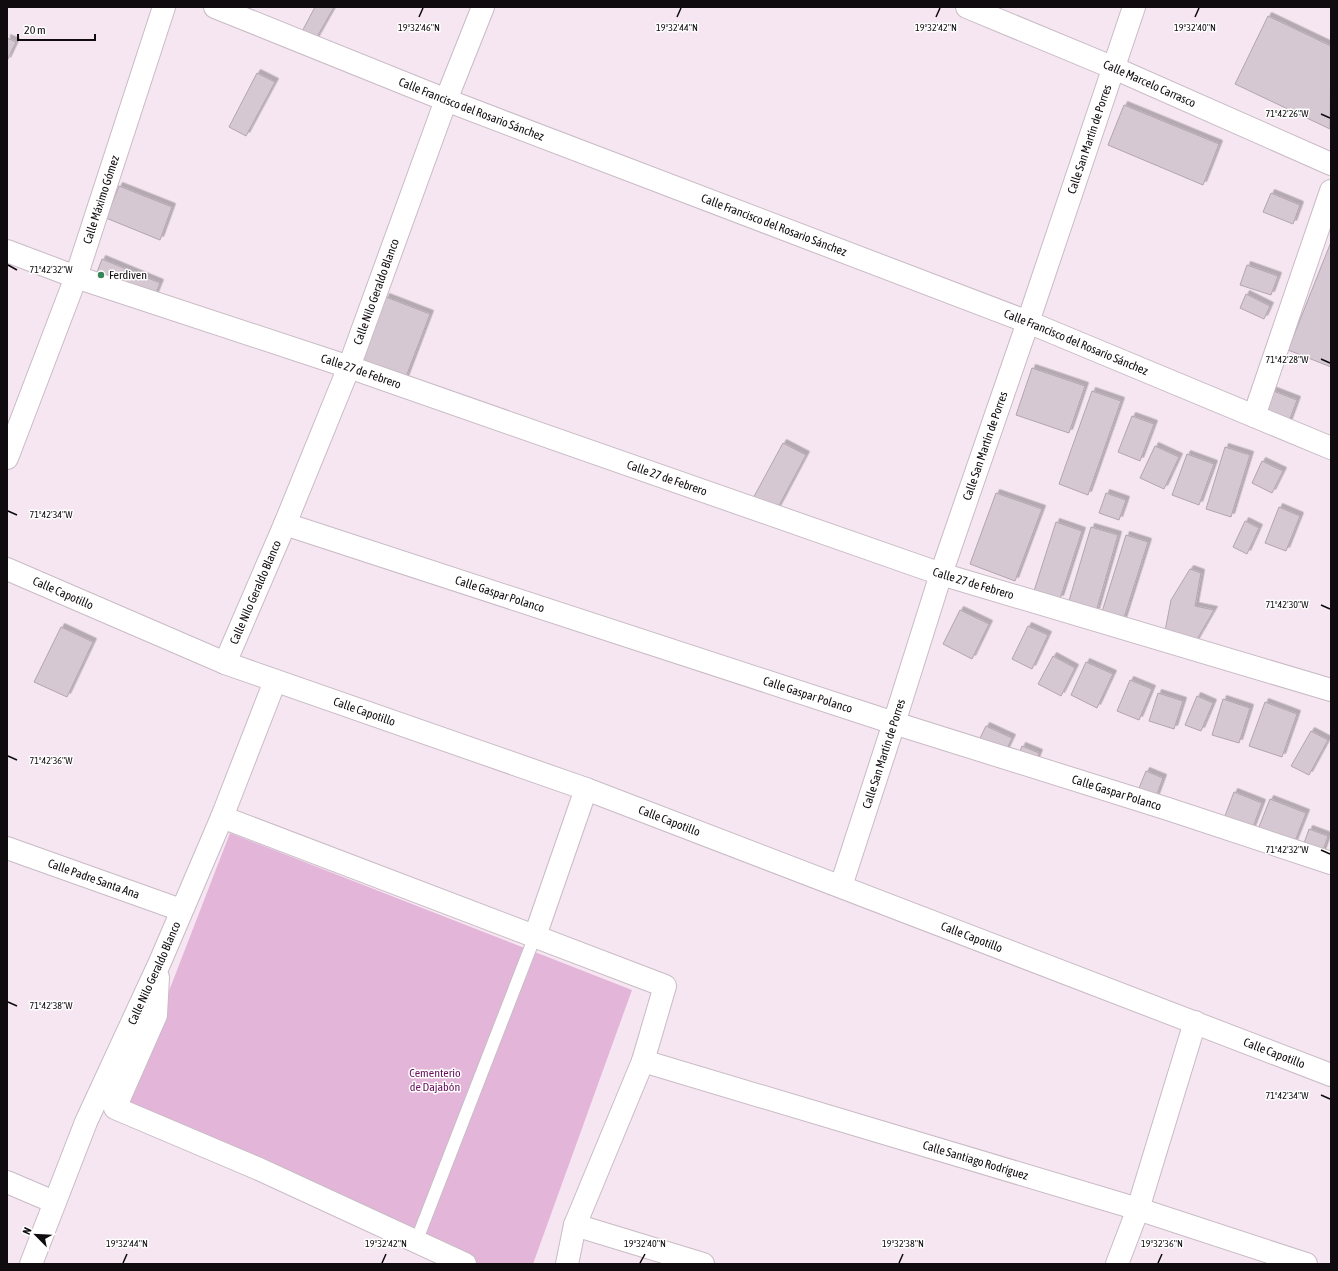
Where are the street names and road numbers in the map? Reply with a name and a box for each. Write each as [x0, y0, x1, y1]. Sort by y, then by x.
street label: Calle Marcelo Carrasco [1101, 57, 1198, 110]
street label: Calle Francisco del Rosario Sánchez [397, 75, 547, 144]
street label: Calle San Martín de Porres [1065, 83, 1114, 196]
street label: Calle Máximo Gómez [80, 153, 122, 246]
street label: Calle Francisco del Rosario Sánchez [699, 191, 849, 259]
street label: Calle Nilo Geraldo Blanco [351, 236, 402, 347]
street label: Calle Francisco del Rosario Sánchez [1002, 306, 1151, 378]
street label: Calle 27 de Febrero [319, 351, 403, 392]
street label: Calle San Martín de Porres [960, 390, 1010, 502]
street label: Calle 27 de Febrero [625, 458, 709, 499]
street label: Calle Nilo Geraldo Blanco [227, 538, 284, 646]
street label: Calle 27 de Febrero [931, 565, 1016, 602]
street label: Calle Gaspar Polanco [453, 573, 547, 615]
street label: Calle Capotillo [30, 574, 96, 613]
street label: Calle Gaspar Polanco [761, 674, 855, 716]
street label: Calle Capotillo [331, 694, 398, 729]
street label: Calle San Martín de Porres [860, 697, 908, 810]
street label: Calle Gaspar Polanco [1070, 772, 1163, 814]
street label: Calle Capotillo [637, 803, 702, 839]
street label: Calle Padre Santa Ana [46, 856, 141, 902]
street label: Calle Nilo Geraldo Blanco [125, 919, 184, 1027]
street label: Calle Capotillo [939, 919, 1005, 955]
street label: Calle Capotillo [1241, 1035, 1307, 1072]
street label: Calle Santiago Rodríguez [921, 1138, 1030, 1183]

